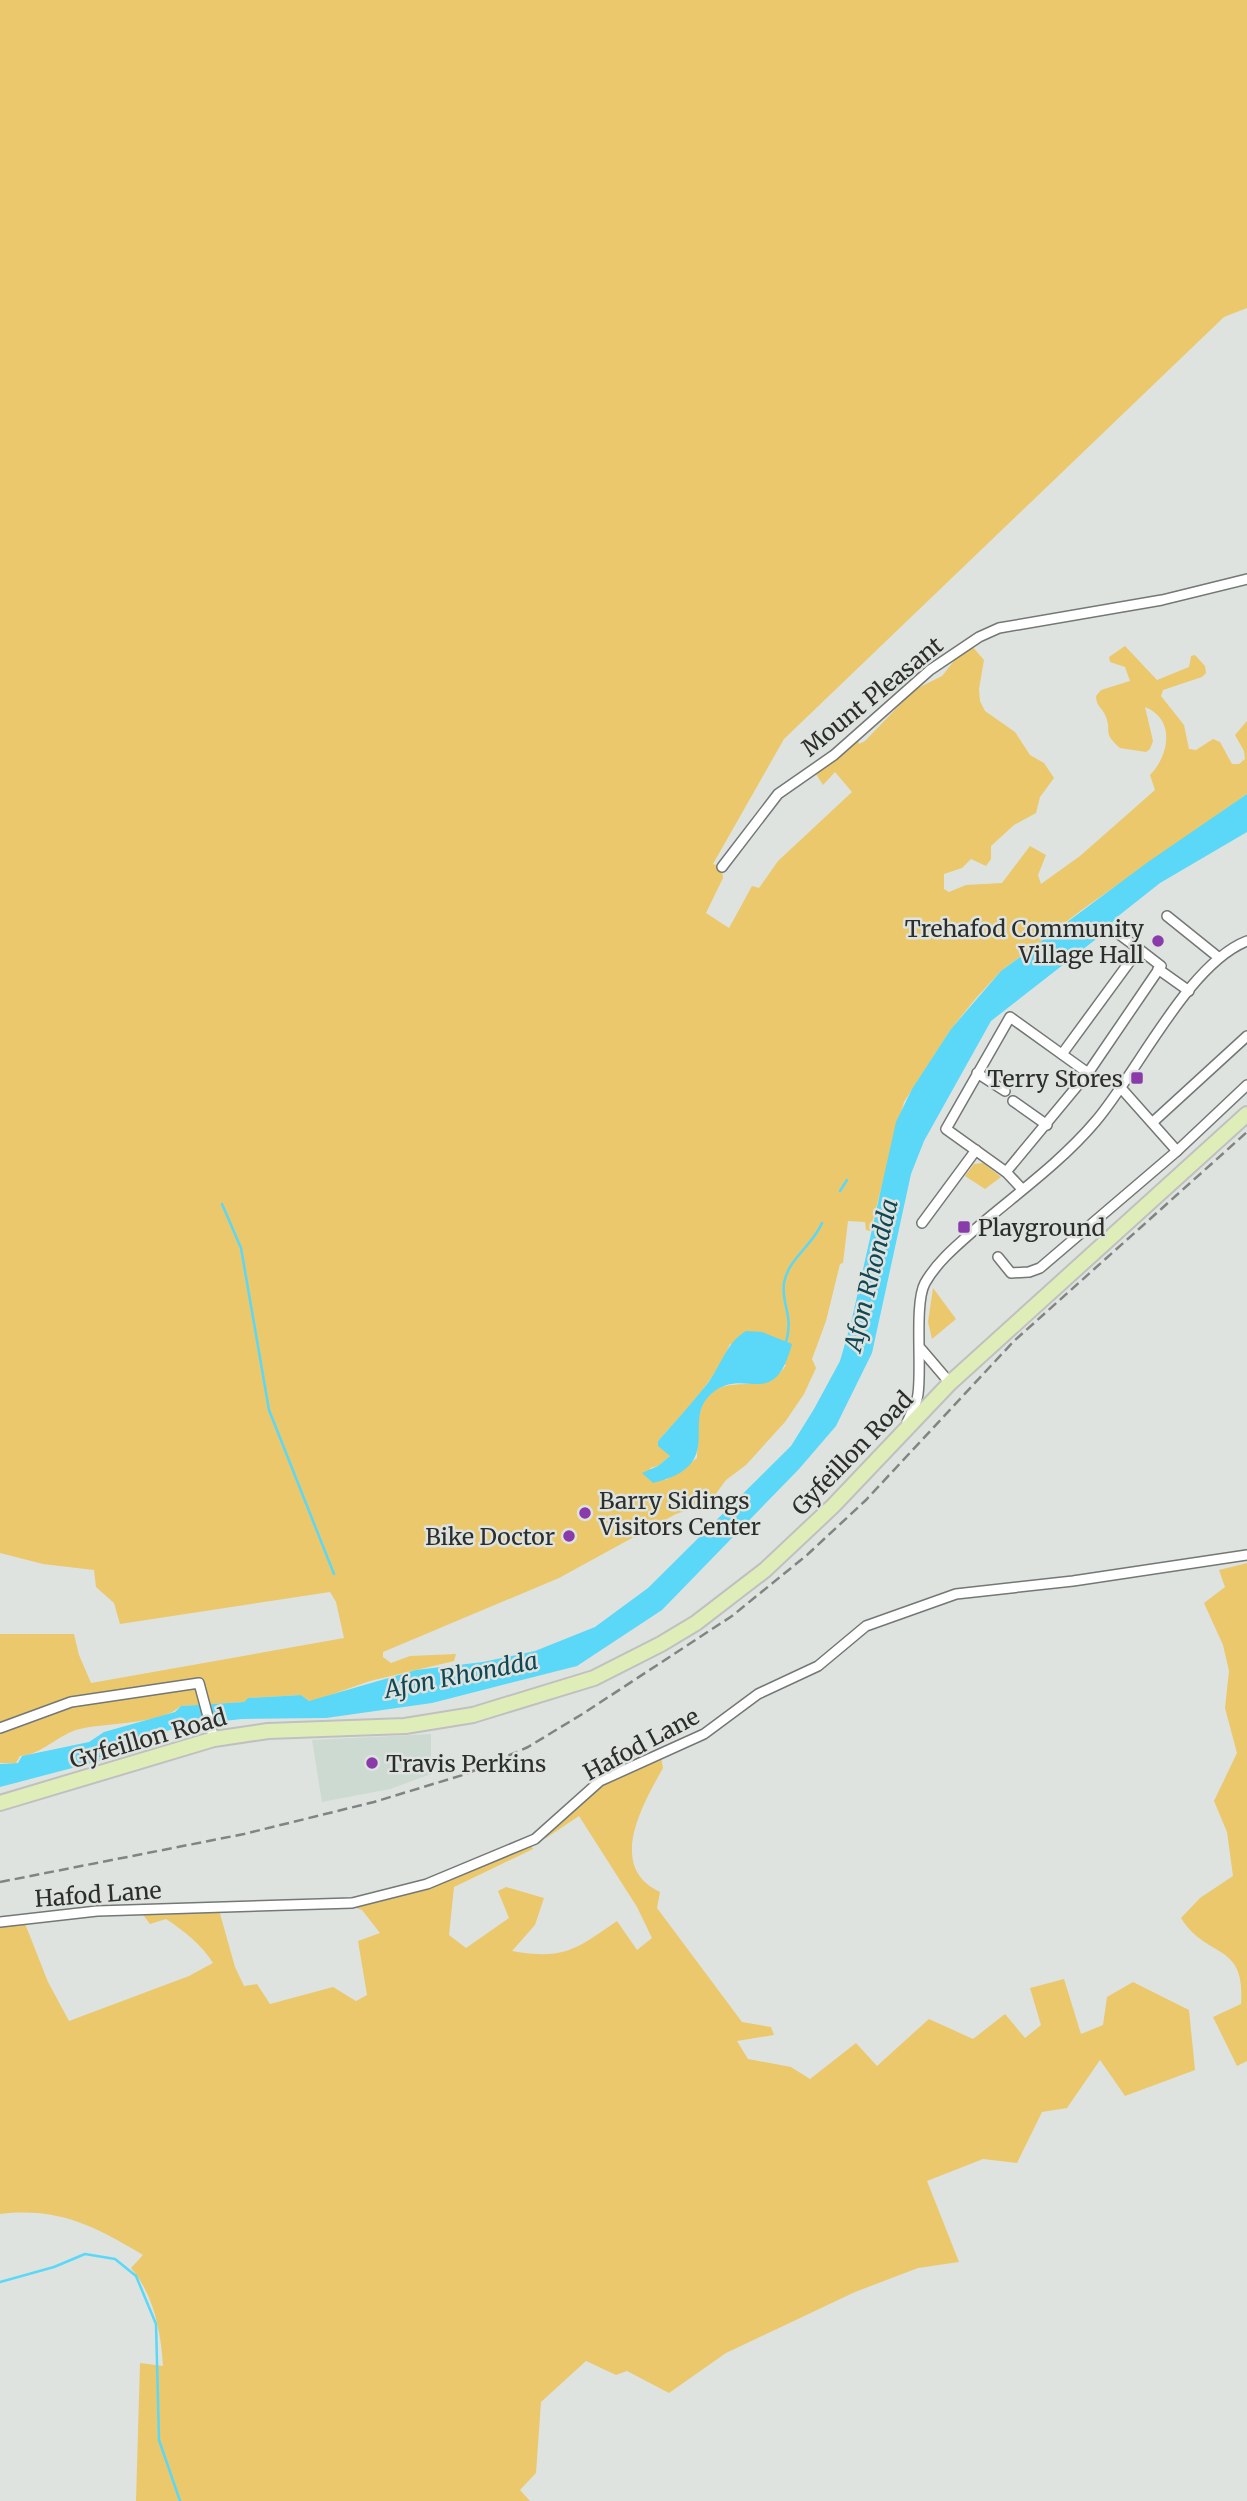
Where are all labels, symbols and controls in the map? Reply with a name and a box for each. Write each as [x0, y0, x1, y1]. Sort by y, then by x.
street label: Mount Pleasant [795, 630, 949, 762]
place label: Trehafod Community Village Hall [905, 914, 1145, 969]
marker: Trehafod Community Village Hall [1150, 933, 1166, 949]
place label: Terry Stores [987, 1064, 1123, 1093]
marker: Terry Stores [1129, 1070, 1145, 1086]
water label: Afon Rhondda [837, 1196, 905, 1356]
place label: Playground [978, 1213, 1106, 1242]
marker: Playground [956, 1219, 972, 1235]
street label: Gyfeillon Road [785, 1385, 919, 1521]
place label: Barry Sidings Visitors Center [598, 1486, 761, 1541]
marker: Barry Sidings Visitors Center [577, 1505, 593, 1521]
place label: Bike Doctor [425, 1522, 555, 1551]
marker: Bike Doctor [561, 1528, 577, 1544]
water label: Afon Rhondda [380, 1645, 540, 1705]
street label: Hafod Lane [578, 1701, 704, 1787]
street label: Gyfeillon Road [66, 1702, 230, 1774]
place label: Travis Perkins [386, 1749, 546, 1778]
marker: Travis Perkins [364, 1755, 380, 1771]
street label: Hafod Lane [34, 1875, 162, 1913]

